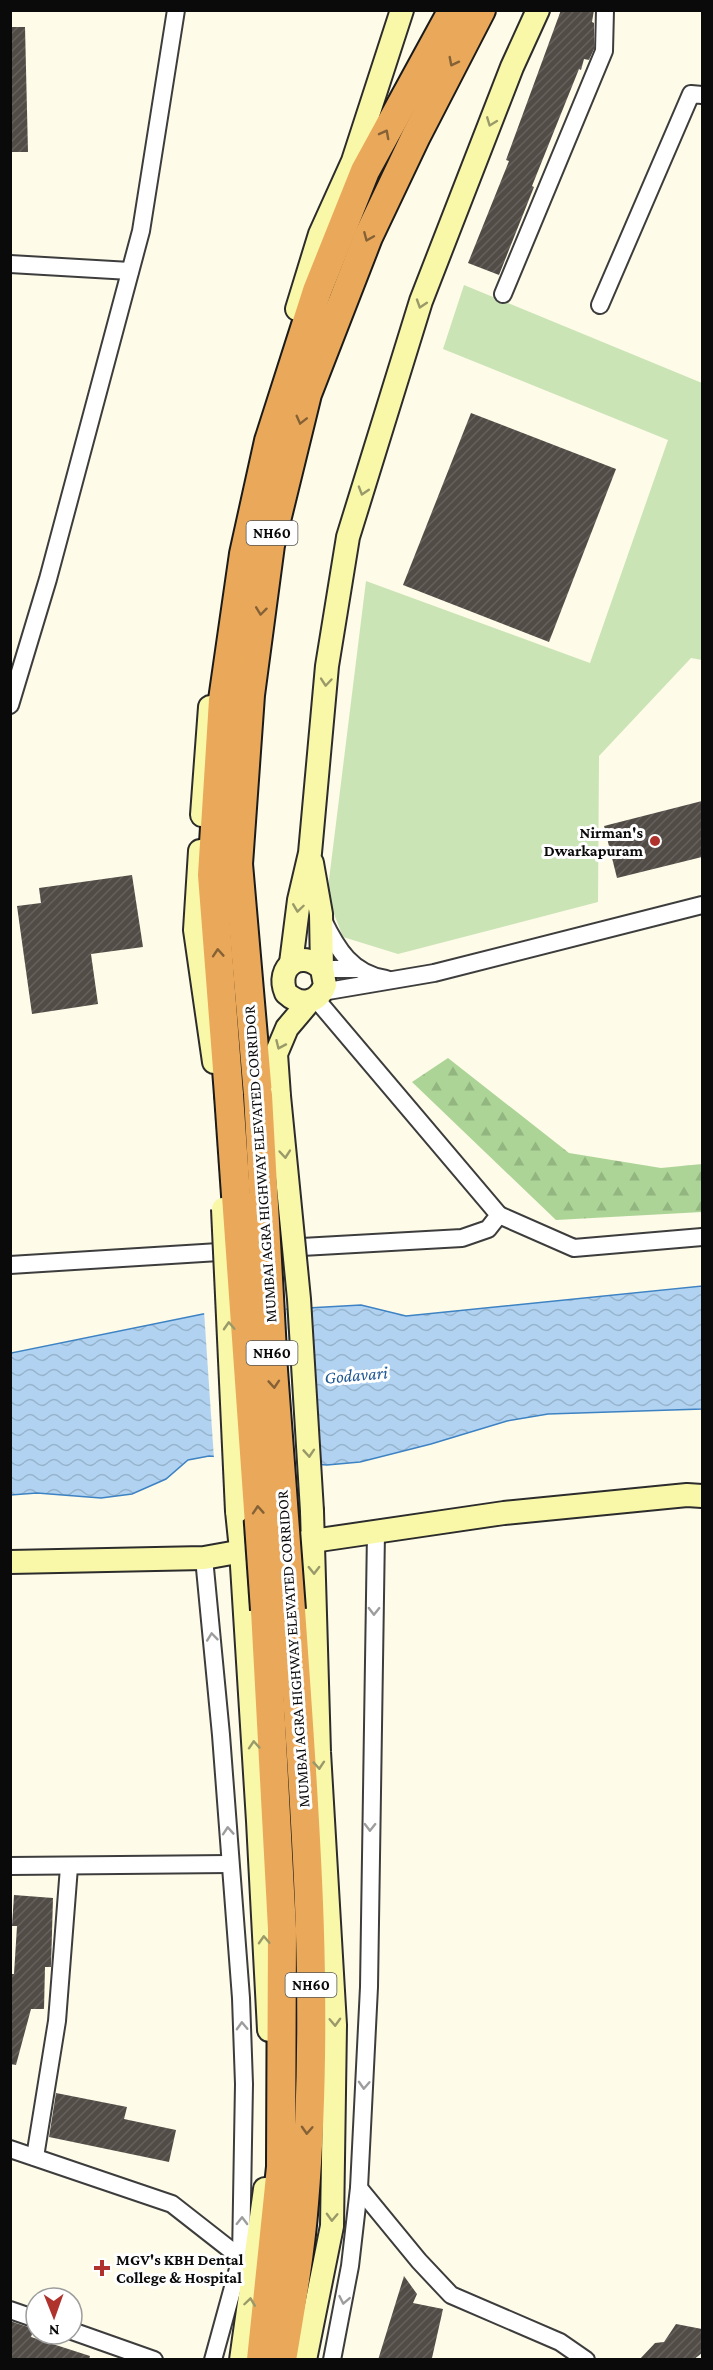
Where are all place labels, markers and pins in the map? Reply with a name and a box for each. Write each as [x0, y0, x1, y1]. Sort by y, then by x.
place label: Nirman's Dwarkapuram [544, 824, 643, 859]
marker: Nirman's Dwarkapuram [648, 834, 662, 848]
place label: MGV's KBH Dental College & Hospital [116, 2251, 244, 2286]
marker: MGV's KBH Dental College & Hospital [93, 2259, 111, 2277]

